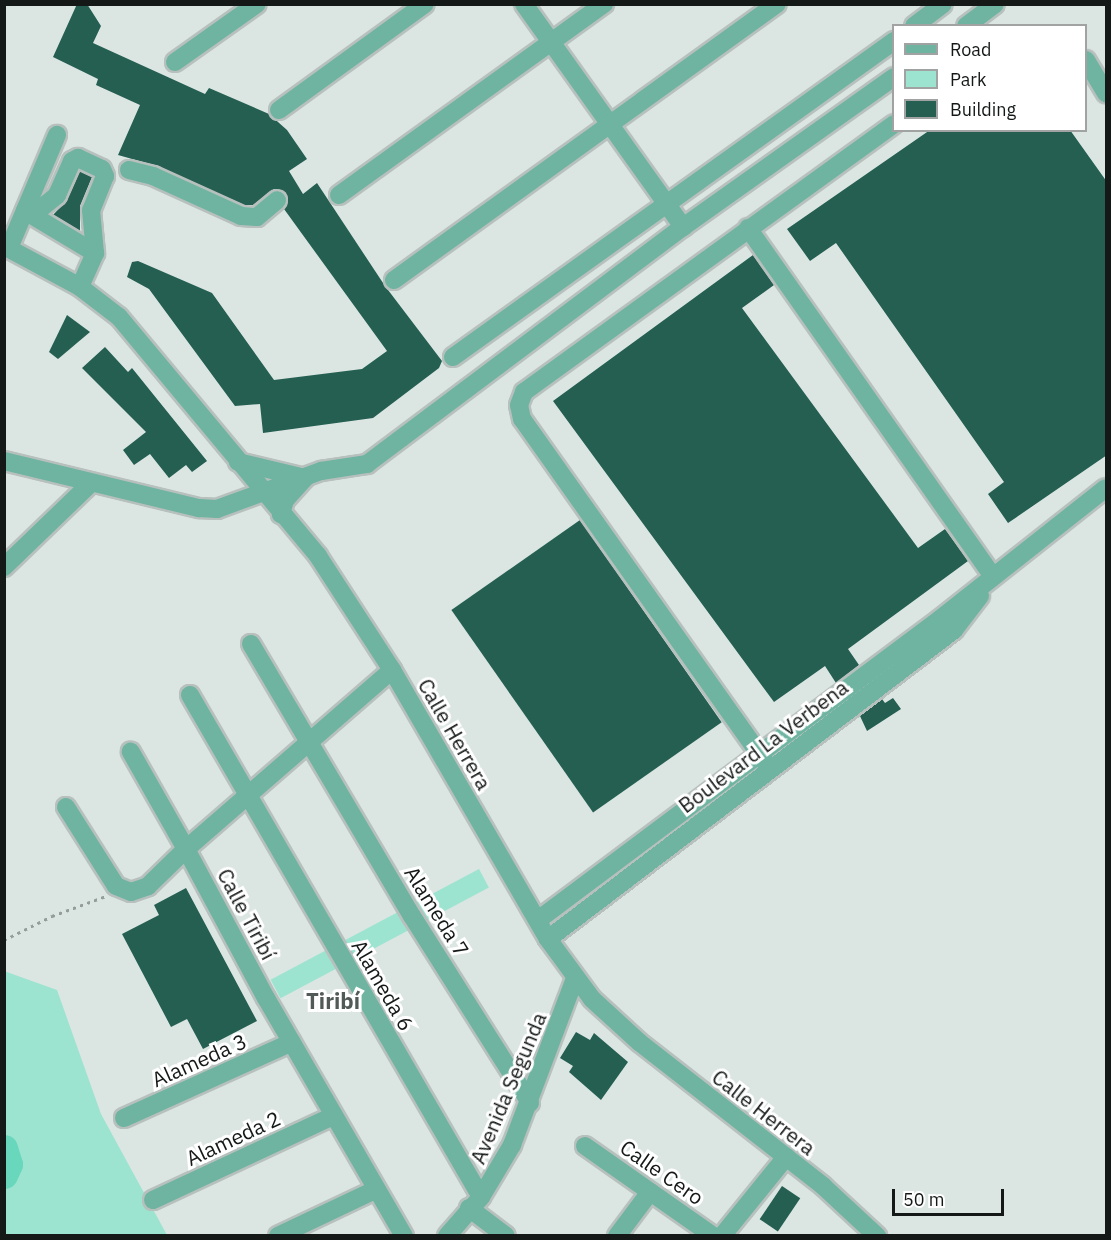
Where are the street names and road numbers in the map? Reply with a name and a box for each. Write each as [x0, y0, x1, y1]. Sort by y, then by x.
street label: Calle Herrera [413, 674, 497, 794]
street label: Boulevard La Verbena [673, 674, 853, 818]
street label: Alameda 7 [400, 861, 474, 961]
street label: Calle Tiribí [212, 864, 282, 964]
street label: Alameda 6 [347, 935, 419, 1035]
street label: Avenida Segunda [465, 1008, 551, 1168]
street label: Alameda 3 [148, 1028, 250, 1092]
street label: Calle Herrera [707, 1064, 821, 1160]
street label: Alameda 2 [182, 1105, 284, 1171]
street label: Calle Cero [615, 1134, 709, 1210]

